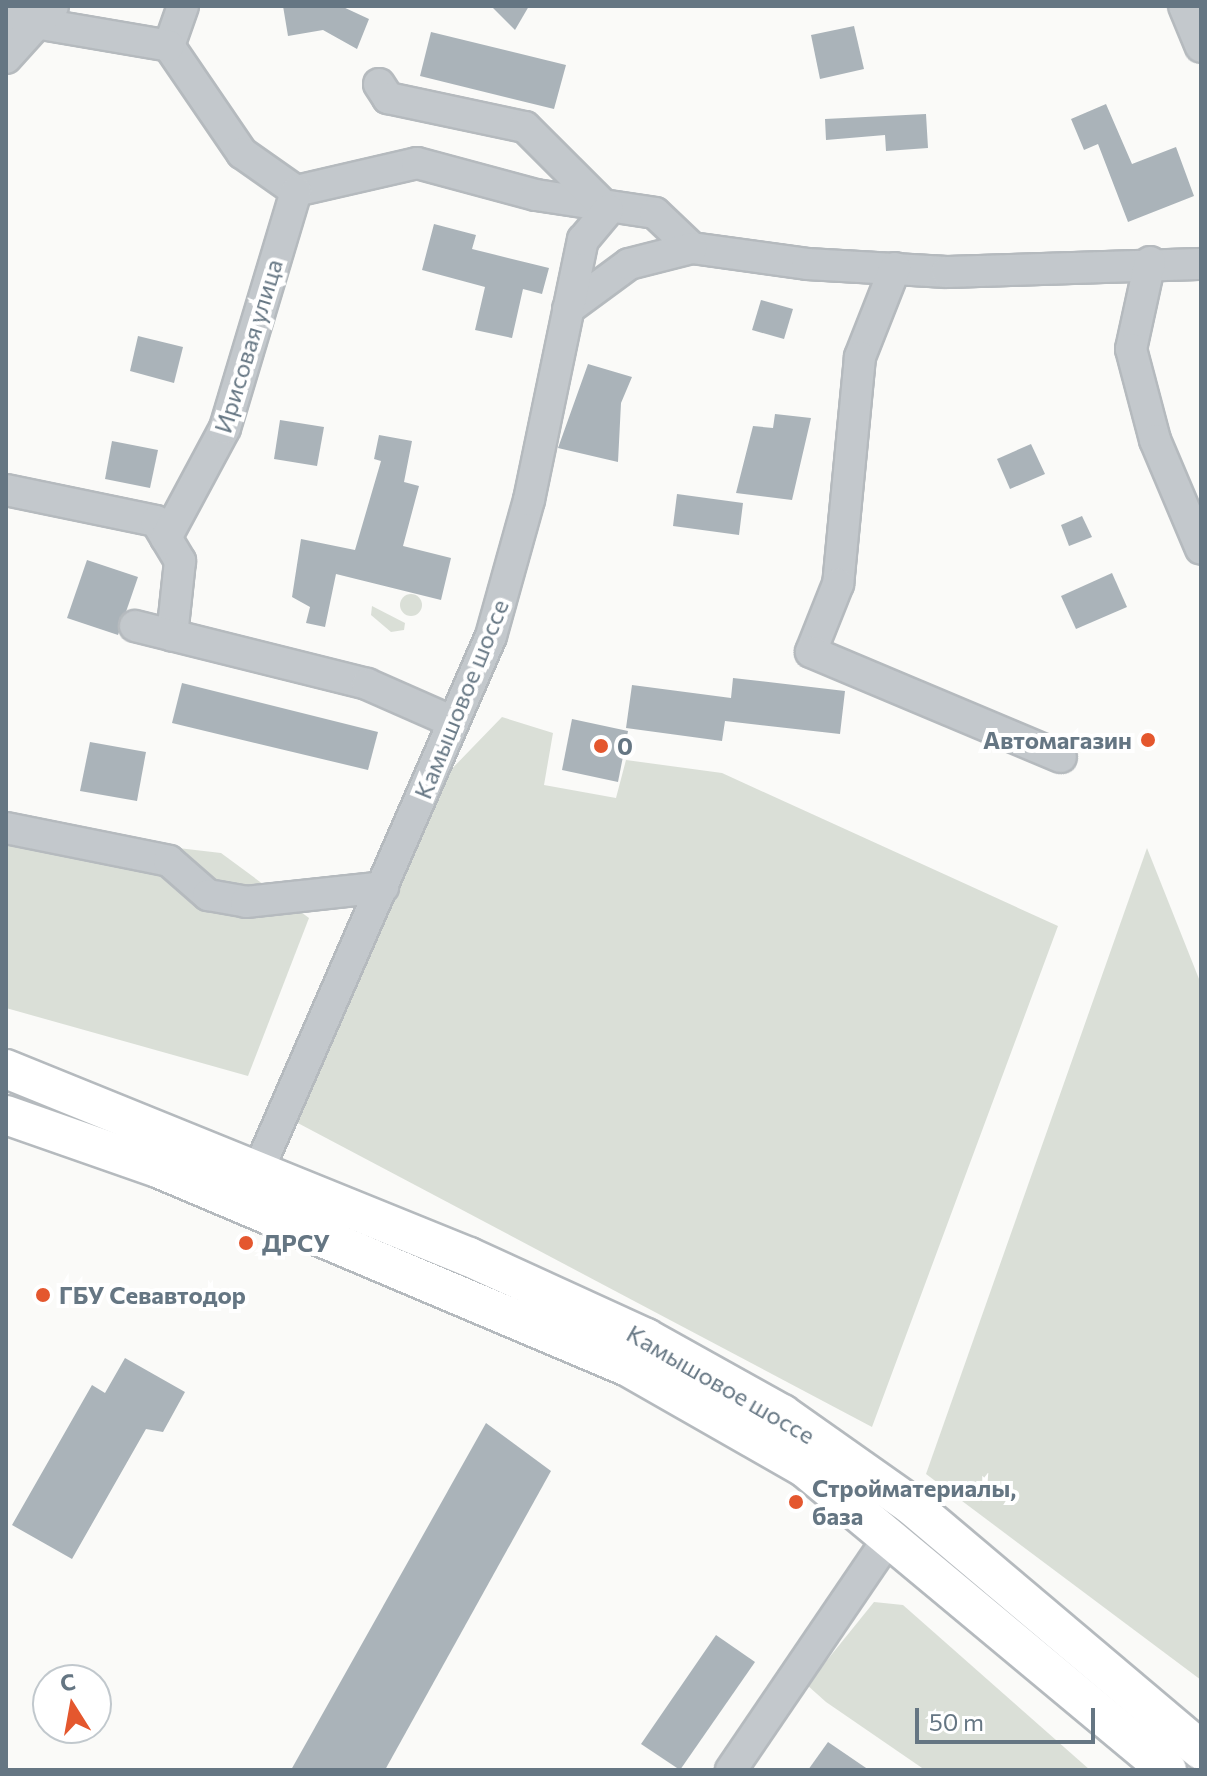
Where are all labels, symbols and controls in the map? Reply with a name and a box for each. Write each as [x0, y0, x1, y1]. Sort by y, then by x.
street label: Ирисовая улица [208, 256, 288, 436]
street label: Камышовое шоссе [408, 595, 514, 803]
place label: Автомагазин [983, 726, 1132, 754]
marker: Автомагазин [1139, 731, 1157, 749]
place label: 0 [617, 732, 633, 760]
marker: 0 [592, 737, 610, 755]
place label: ДРСУ [262, 1229, 330, 1257]
marker: ДРСУ [237, 1234, 255, 1252]
place label: ГБУ Севавтодор [59, 1281, 246, 1309]
marker: ГБУ Севавтодор [34, 1286, 52, 1304]
street label: Камышовое шоссе [622, 1318, 820, 1450]
place label: Стройматериалы, база [812, 1474, 1016, 1530]
marker: Стройматериалы, база [787, 1493, 805, 1511]
north arrow [32, 1664, 112, 1744]
text: С [58, 1667, 78, 1697]
scale bar [919, 1692, 1099, 1742]
text: 50 m [929, 1707, 984, 1736]

